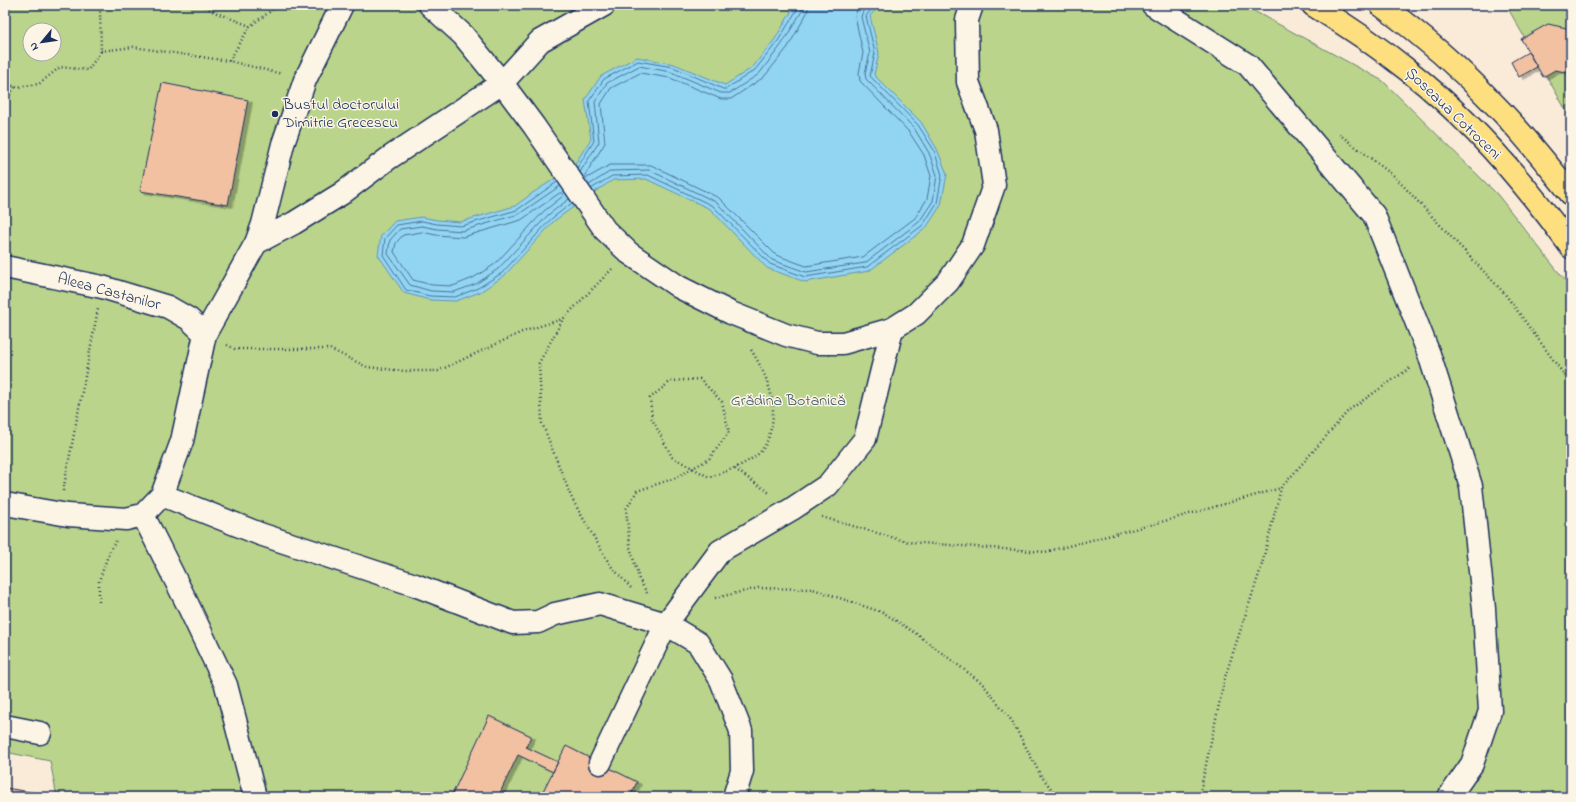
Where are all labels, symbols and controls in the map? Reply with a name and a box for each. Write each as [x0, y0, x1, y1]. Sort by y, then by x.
north arrow [22, 22, 62, 62]
text: N [25, 39, 43, 53]
street label: Șoseaua Cotroceni [1400, 62, 1506, 166]
place label: Bustul doctorului Dimitrie Grecescu [282, 93, 399, 135]
marker: Bustul doctorului Dimitrie Grecescu [270, 109, 280, 119]
street label: Aleea Castanilor [55, 267, 163, 317]
park label: Grădina Botanică [731, 389, 845, 413]

